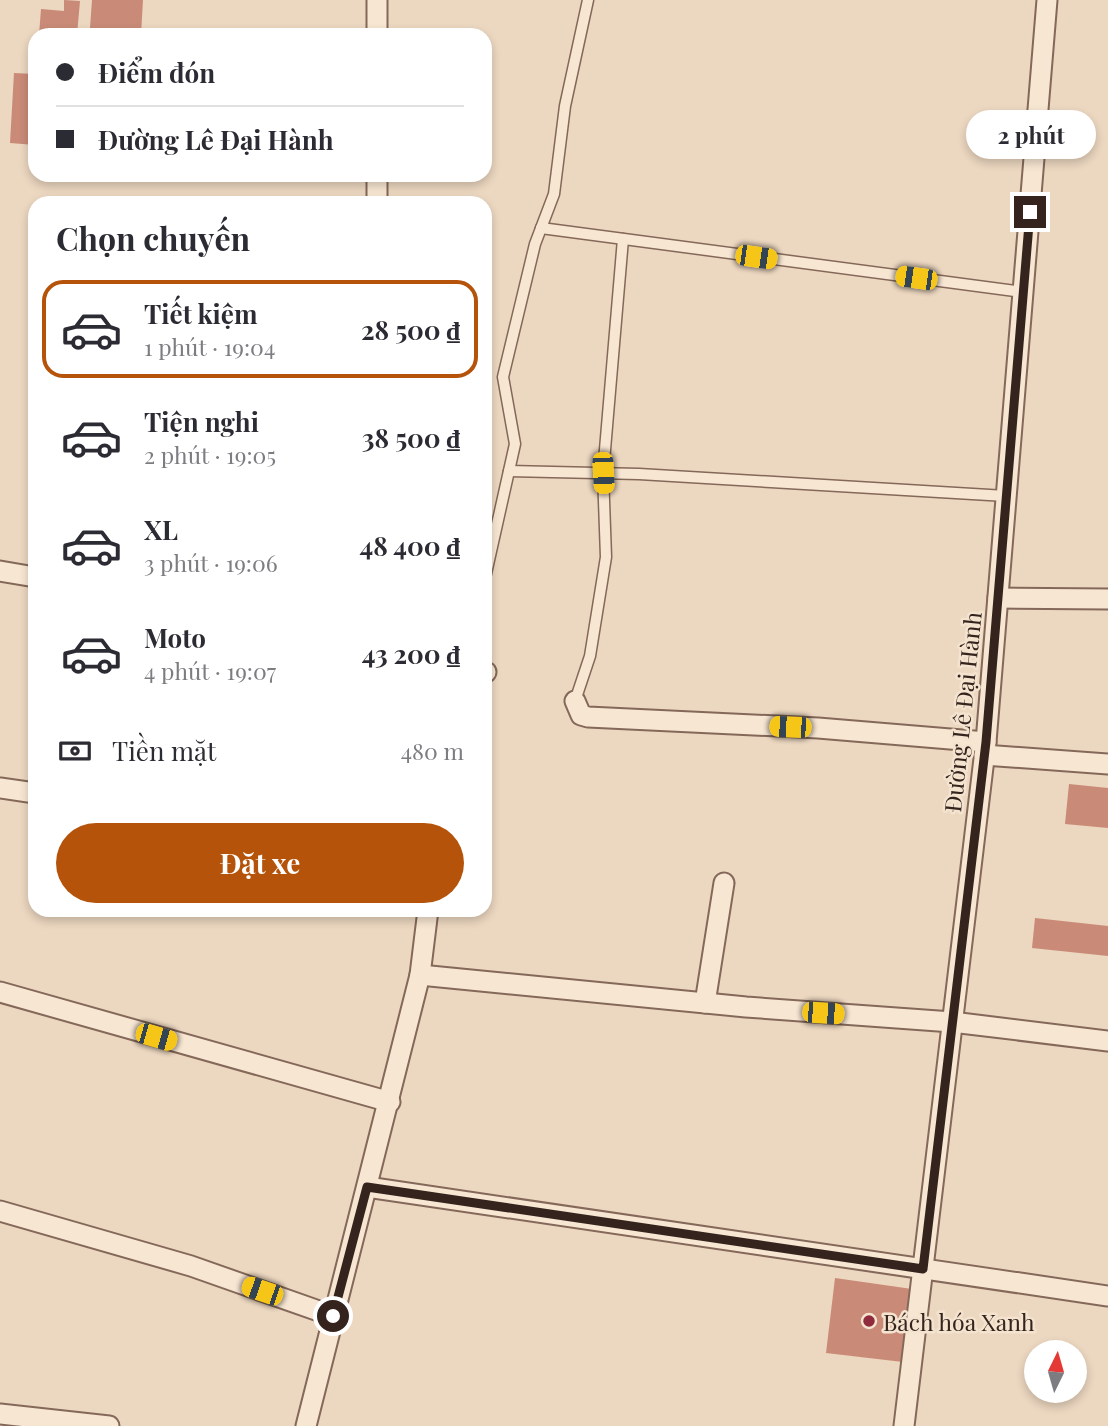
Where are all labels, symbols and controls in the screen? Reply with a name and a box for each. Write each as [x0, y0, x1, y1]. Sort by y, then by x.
text: Điểm đón [98, 55, 215, 90]
callout: 2 phút [965, 110, 1095, 160]
text: 2 phút [998, 119, 1064, 150]
text: Đường Lê Đại Hành [98, 122, 333, 157]
route end [1014, 196, 1046, 228]
text: Chọn chuyến [56, 216, 250, 259]
car [734, 244, 779, 270]
car [894, 265, 939, 291]
text: Tiết kiệm [144, 296, 257, 331]
icon: car [60, 298, 123, 361]
text: 28 500 ₫ [361, 312, 460, 347]
text: 1 phút · 19:04 [144, 331, 275, 362]
text: Tiện nghi [144, 404, 259, 439]
icon: car [60, 406, 123, 469]
text: 38 500 ₫ [362, 420, 460, 455]
text: 2 phút · 19:05 [144, 439, 276, 470]
car [592, 451, 615, 495]
text: XL [144, 512, 178, 547]
icon: car [60, 514, 123, 577]
text: 48 400 ₫ [360, 528, 460, 563]
text: 3 phút · 19:06 [144, 547, 278, 578]
street label: Đường Lê Đại Hành [936, 610, 988, 814]
text: Moto [144, 620, 206, 655]
icon: car [60, 622, 123, 685]
text: 43 200 ₫ [362, 636, 460, 671]
text: 4 phút · 19:07 [144, 655, 276, 686]
car [769, 716, 812, 738]
icon: cash [56, 732, 94, 770]
text: Tiền mặt [112, 733, 216, 768]
text: 480 m [401, 735, 464, 766]
button: Đặt xe [56, 823, 464, 903]
car [802, 1001, 845, 1025]
car [133, 1021, 180, 1053]
car [239, 1274, 286, 1308]
route start [317, 1300, 349, 1332]
place label: Bách hóa Xanh [883, 1306, 1035, 1337]
marker: Bách hóa Xanh [861, 1313, 877, 1329]
north arrow [1024, 1340, 1087, 1404]
map controls [1024, 1340, 1087, 1403]

